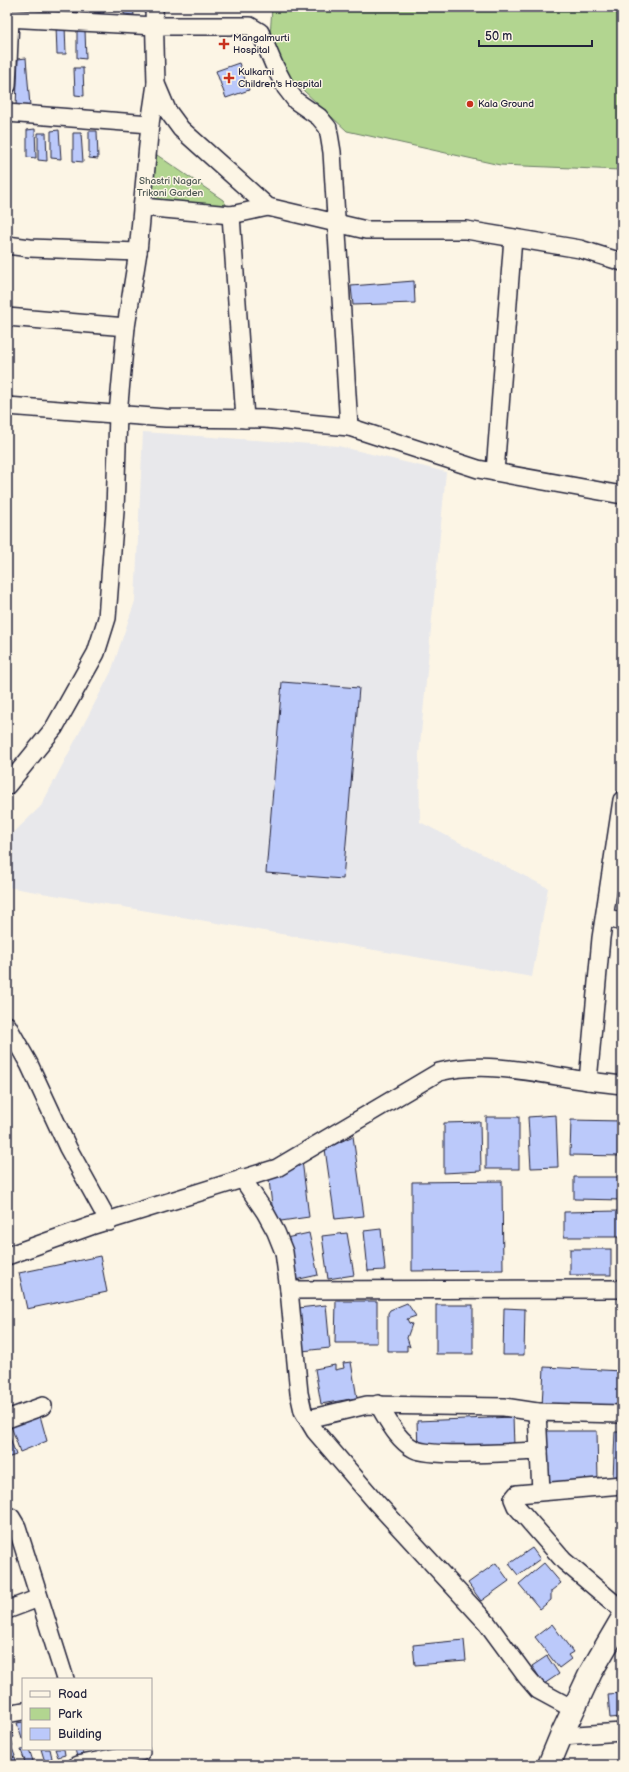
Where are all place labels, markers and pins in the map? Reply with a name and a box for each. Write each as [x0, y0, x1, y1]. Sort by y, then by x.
place label: Mangalmurti Hospital [233, 32, 290, 56]
marker: Mangalmurti Hospital [218, 38, 230, 50]
place label: Kulkarni Children's Hospital [238, 66, 322, 90]
marker: Kulkarni Children's Hospital [223, 72, 235, 84]
place label: Kala Ground [478, 98, 534, 110]
marker: Kala Ground [465, 99, 475, 109]

